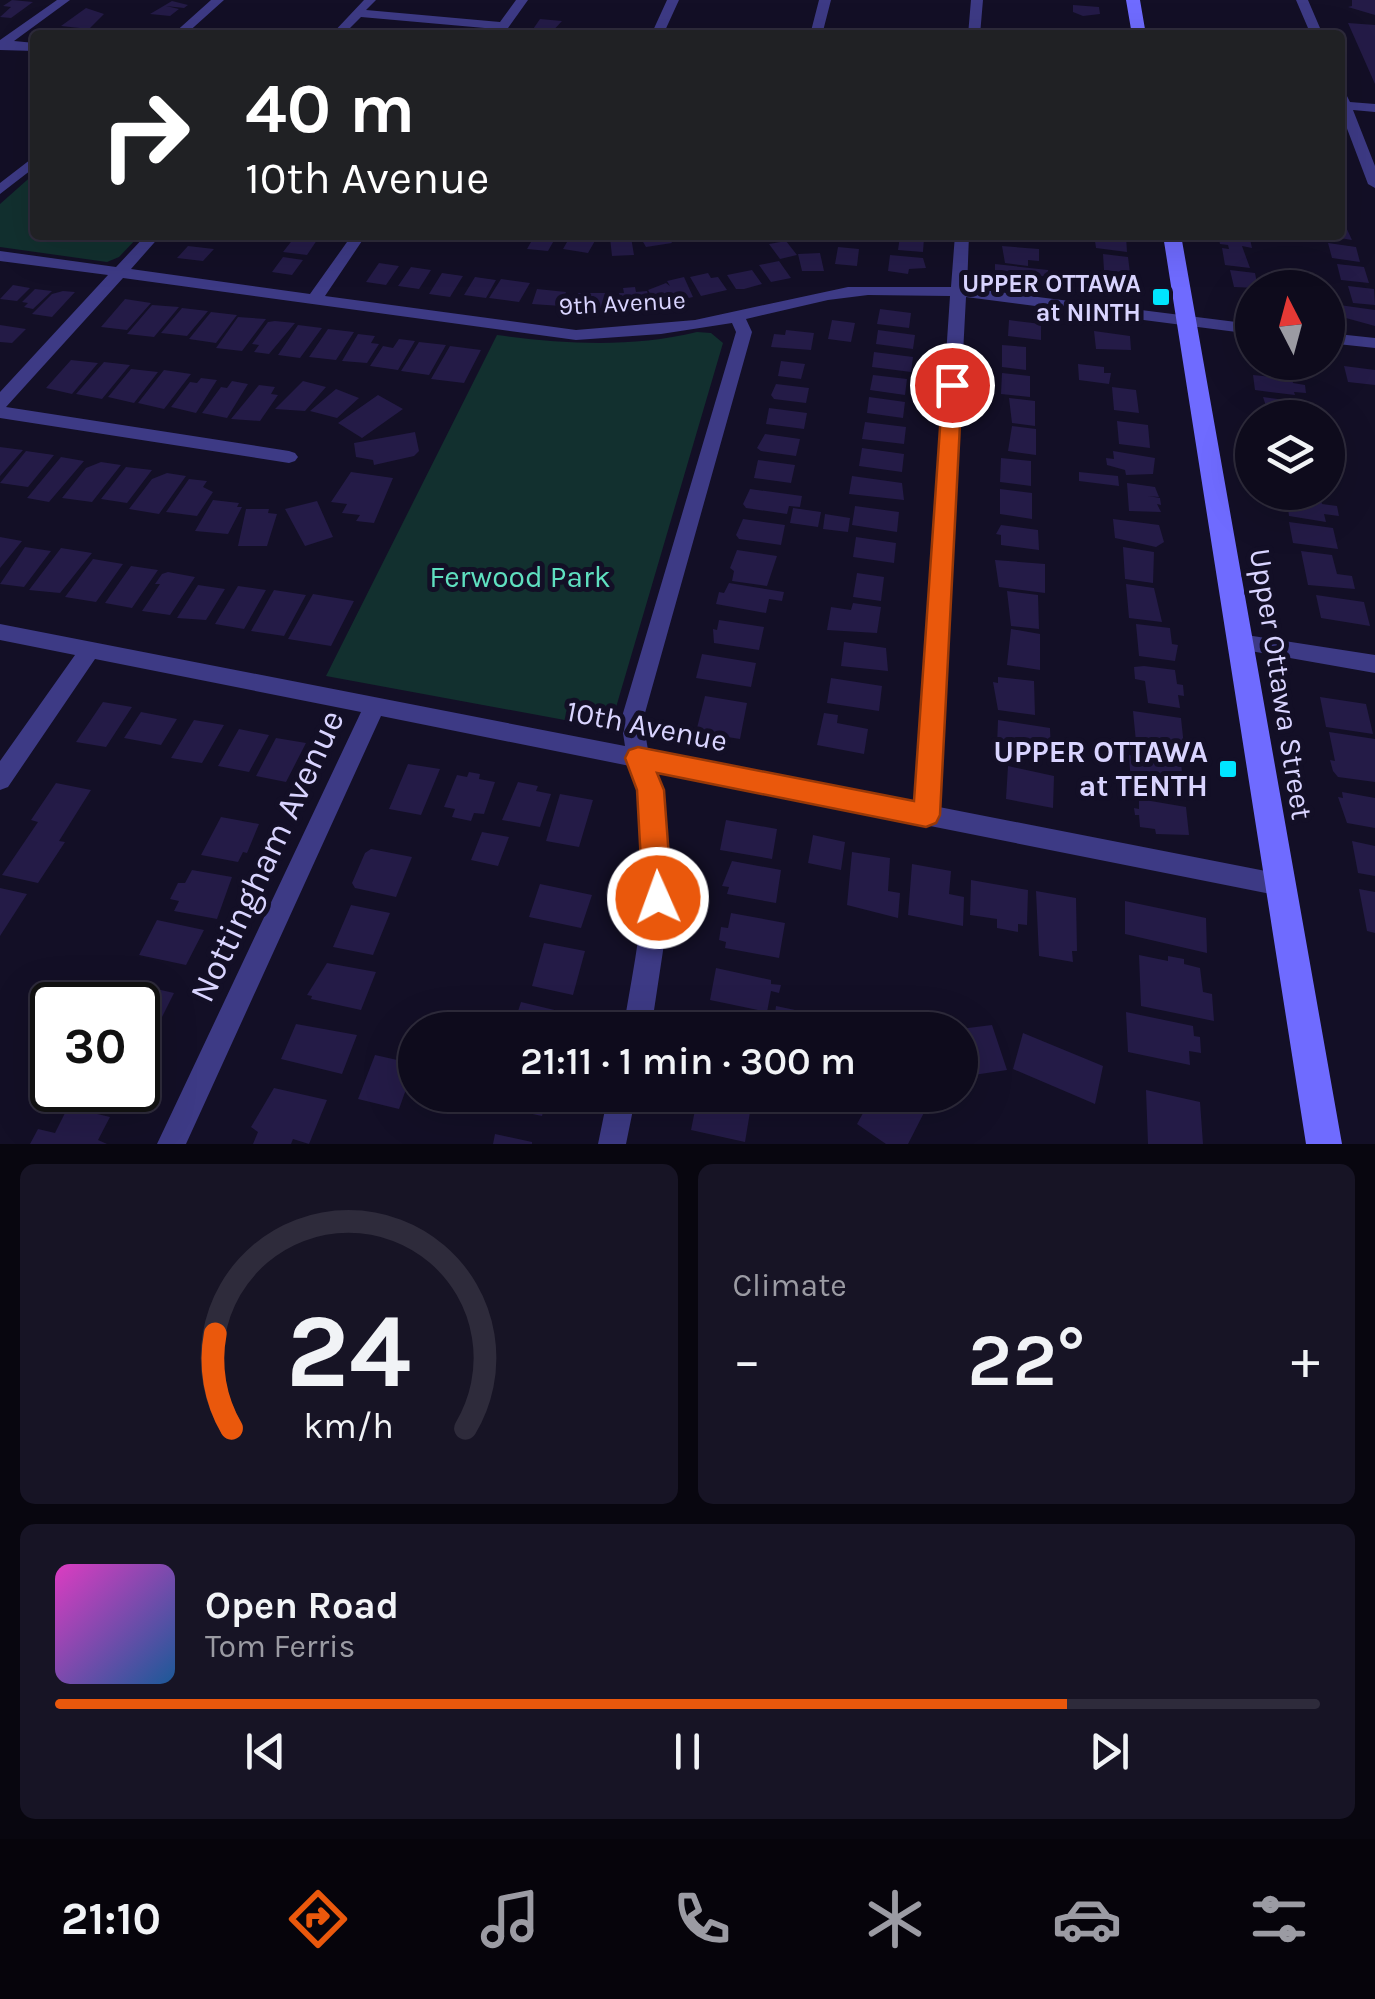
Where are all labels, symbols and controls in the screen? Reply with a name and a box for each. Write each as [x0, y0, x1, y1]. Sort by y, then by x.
text: 40 m [245, 68, 415, 150]
icon: right [80, 70, 210, 200]
text: 10th Avenue [245, 152, 489, 204]
place label: UPPER OTTAWA at NINTH [962, 269, 1141, 327]
north arrow [1235, 270, 1345, 380]
map controls [1235, 270, 1345, 510]
street label: 9th Avenue [558, 285, 686, 321]
marker: UPPER OTTAWA at NINTH [1150, 286, 1172, 308]
pin [910, 343, 995, 428]
icon: arrive [925, 358, 980, 413]
button: layers [1235, 400, 1345, 510]
street label: Upper Ottawa Street [1242, 546, 1320, 822]
park label: Ferwood Park [429, 559, 611, 595]
street label: 10th Avenue [564, 693, 730, 759]
street label: Nottingham Avenue [181, 704, 353, 1008]
place label: UPPER OTTAWA at TENTH [993, 734, 1208, 804]
marker: UPPER OTTAWA at TENTH [1217, 758, 1239, 780]
position arrow [606, 846, 710, 950]
speed limit sign: 30 [30, 982, 160, 1112]
text: 21:11 · 1 min · 300 m [520, 1039, 856, 1084]
text: Climate [733, 1267, 847, 1304]
text: 24 [286, 1291, 411, 1412]
text: 22° [967, 1316, 1085, 1404]
text: − [733, 1328, 761, 1392]
text: + [1291, 1328, 1320, 1392]
text: km/h [303, 1405, 394, 1447]
text: Open Road [205, 1583, 399, 1628]
text: Tom Ferris [205, 1628, 355, 1665]
icon: previous [238, 1724, 293, 1779]
icon: pause [660, 1724, 715, 1779]
icon: next [1082, 1724, 1137, 1779]
icon: directions [283, 1884, 353, 1954]
icon: music [475, 1884, 545, 1954]
icon: phone [667, 1884, 737, 1954]
icon: climate [860, 1884, 930, 1954]
icon: car [1052, 1884, 1122, 1954]
icon: filters [1244, 1884, 1314, 1954]
text: 21:10 [61, 1893, 161, 1945]

